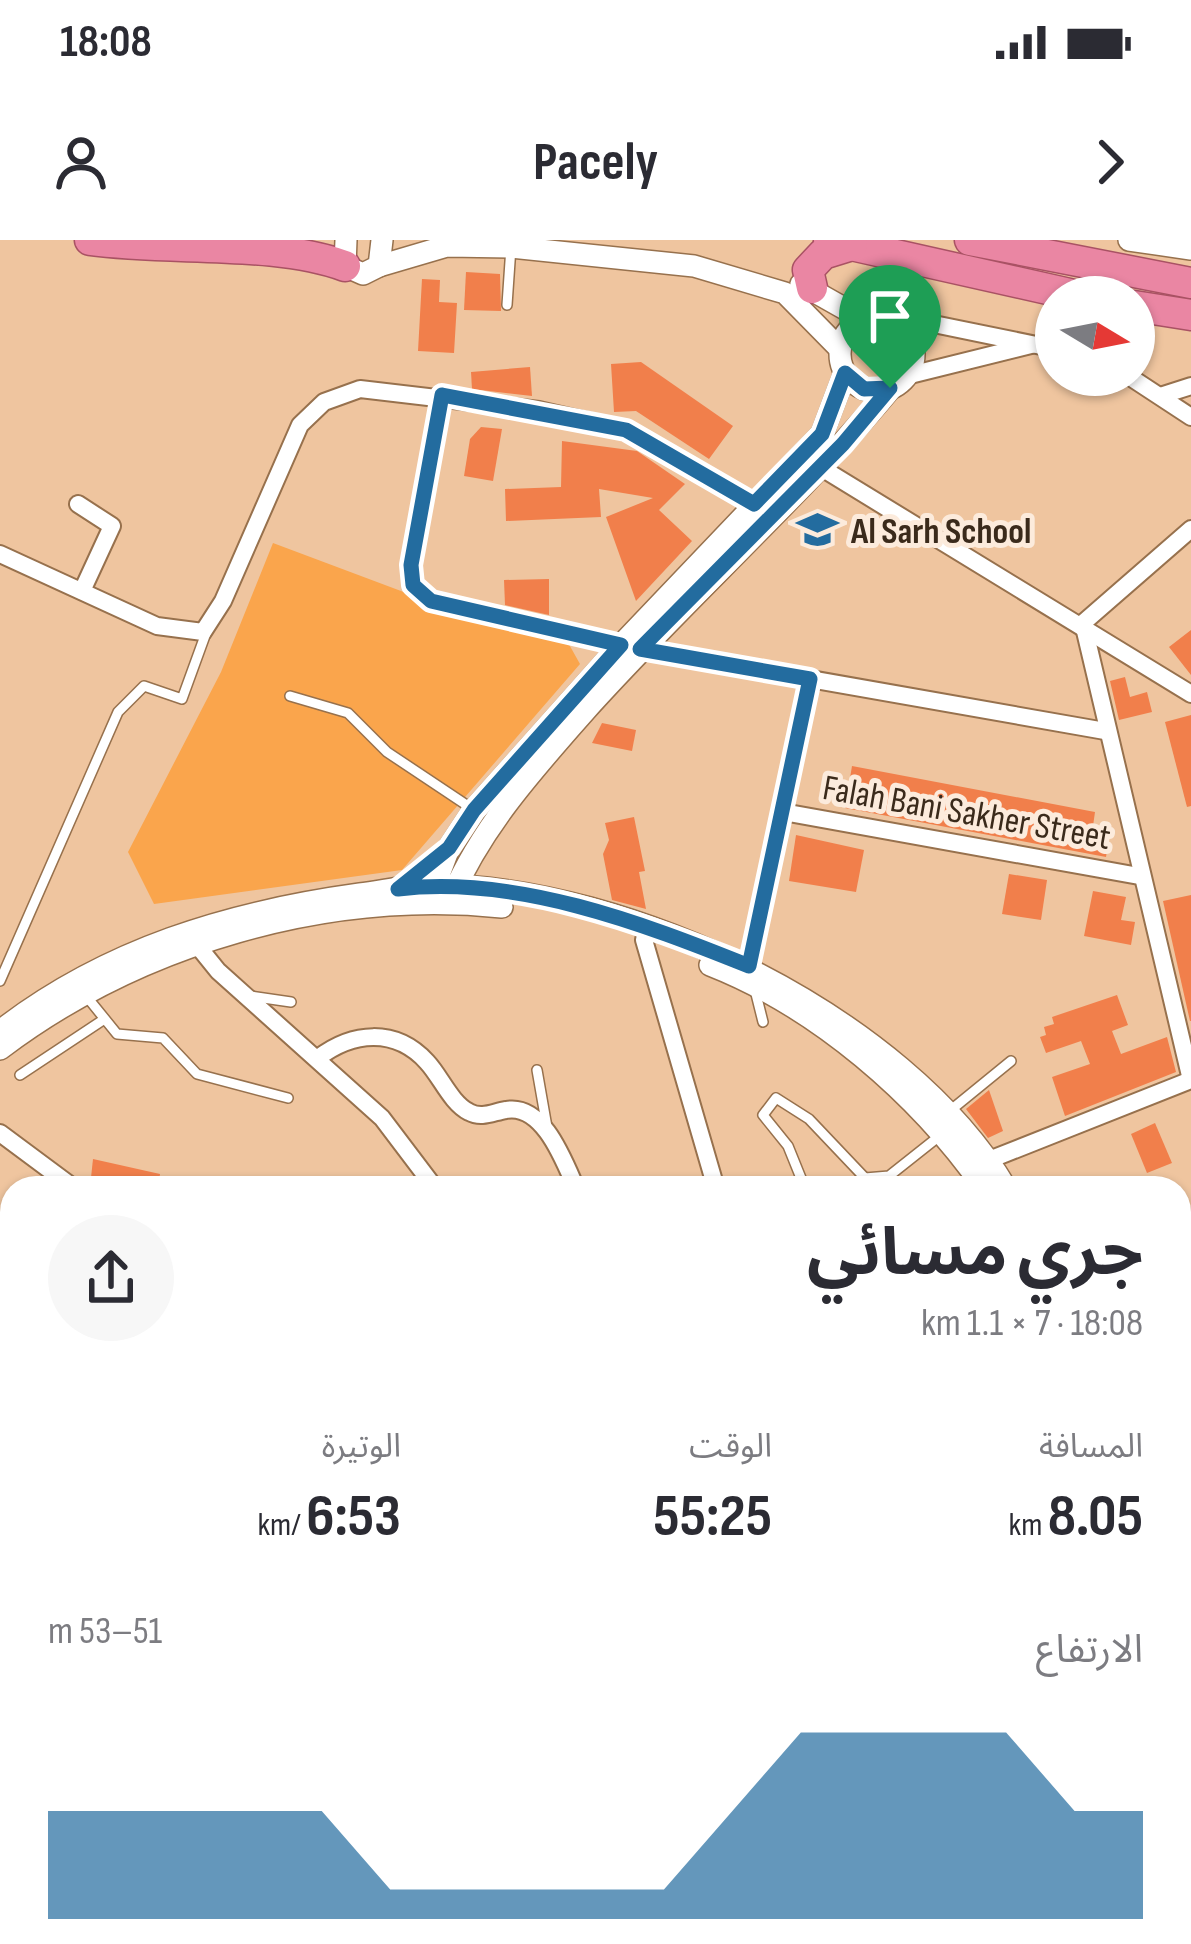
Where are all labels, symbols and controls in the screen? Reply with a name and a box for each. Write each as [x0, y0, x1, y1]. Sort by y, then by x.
text: 18:08 [60, 15, 152, 70]
icon: person [48, 129, 114, 195]
icon: forward [1077, 129, 1143, 195]
text: Pacely [533, 130, 658, 195]
pin [839, 265, 941, 388]
north arrow [1035, 276, 1155, 396]
map controls [1035, 276, 1155, 396]
icon: arrive [857, 283, 923, 349]
school or university icon: Al Sarh School [794, 507, 840, 553]
place label: Al Sarh School [850, 511, 1031, 554]
street label: Falah Bani Sakher Street [819, 767, 1114, 860]
button: share [48, 1215, 174, 1341]
text: جري مسائي [807, 1215, 1143, 1294]
text: 18:08 · 7 × 1.1 km [921, 1300, 1143, 1347]
text: الوتيرة [322, 1427, 401, 1467]
text: الوقت [689, 1427, 772, 1467]
text: المسافة [1039, 1427, 1143, 1467]
text: 6:53 [306, 1481, 401, 1553]
text: 55:25 [653, 1481, 772, 1553]
text: 8.05 [1048, 1481, 1143, 1553]
text: /km [257, 1505, 306, 1545]
text: km [1009, 1505, 1048, 1545]
text: 51–53 m [48, 1608, 162, 1655]
text: الارتفاع [1036, 1627, 1143, 1674]

